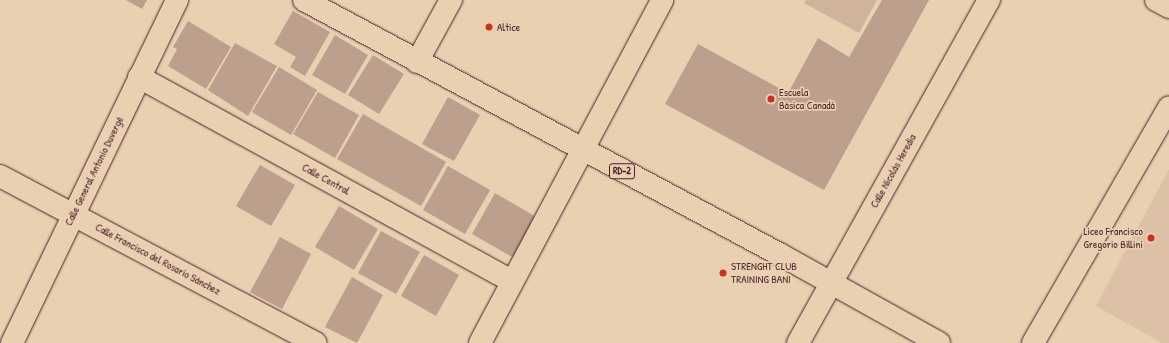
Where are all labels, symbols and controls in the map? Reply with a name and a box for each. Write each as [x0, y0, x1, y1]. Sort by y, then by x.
place label: Altice [497, 20, 520, 34]
marker: Altice [484, 22, 494, 32]
place label: Escuela Básica Canadá [779, 86, 835, 112]
marker: Escuela Básica Canadá [766, 94, 776, 104]
street label: Calle General Antonio Duvergé [62, 114, 126, 228]
street label: Calle Nicolás Heredia [867, 132, 919, 210]
street label: Calle Central [300, 160, 352, 198]
road number: RD-2 [608, 163, 636, 179]
street label: Calle Francisco del Rosario Sánchez [93, 220, 223, 298]
place label: Liceo Francisco Gregorio Billini [1083, 225, 1143, 251]
marker: Liceo Francisco Gregorio Billini [1146, 233, 1156, 243]
place label: STRENGHT CLUB TRAINING BANI [731, 260, 797, 286]
marker: STRENGHT CLUB TRAINING BANI [718, 268, 728, 278]

